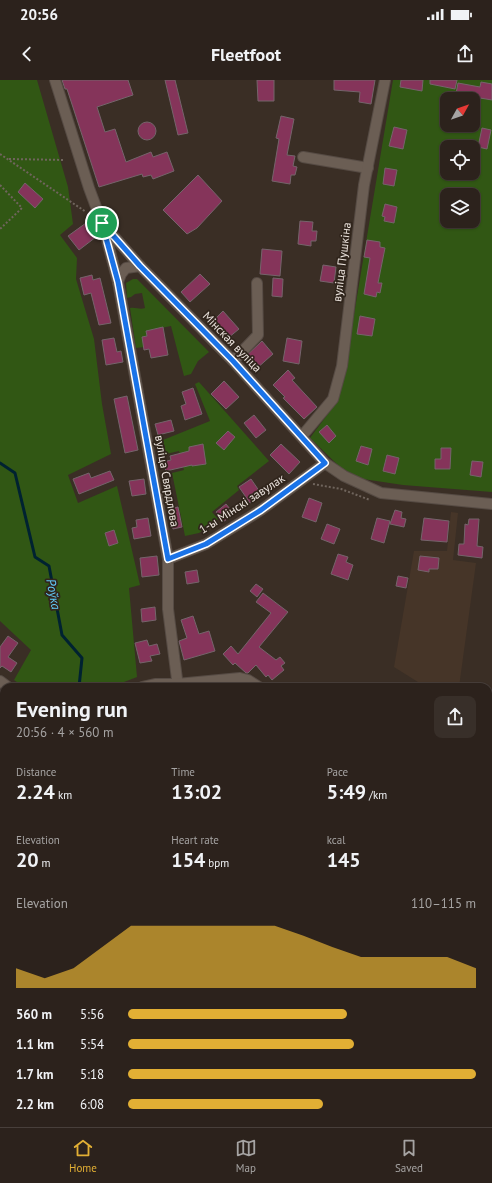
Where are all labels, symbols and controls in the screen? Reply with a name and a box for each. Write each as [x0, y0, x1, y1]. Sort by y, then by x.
text: 20:56 [20, 5, 58, 24]
icon: back [16, 43, 38, 65]
text: Fleetfoot [211, 43, 281, 66]
icon: share [454, 43, 476, 65]
north arrow [440, 92, 480, 132]
map controls [440, 92, 480, 228]
button: locate [440, 140, 480, 180]
button: layers [440, 188, 480, 228]
pin [85, 206, 119, 240]
icon: arrive [91, 212, 113, 234]
street label: вуліца Пушкіна [329, 221, 354, 303]
street label: Мінская вуліца [200, 308, 265, 375]
street label: вуліца Свярдлова [152, 434, 183, 528]
street label: 1-ы Мінскі завулак [196, 470, 288, 537]
water label: Роўка [42, 577, 65, 612]
text: Evening run [16, 695, 128, 723]
button: share [434, 696, 476, 738]
text: 20:56 · 4 × 560 m [16, 724, 113, 741]
text: Distance [16, 765, 56, 779]
text: Time [171, 765, 195, 779]
text: Pace [327, 765, 348, 779]
text: 2.24 [16, 779, 55, 805]
text: 13:02 [171, 779, 222, 805]
text: 5:49 [327, 779, 366, 805]
text: km [55, 788, 72, 802]
text: /km [366, 788, 387, 802]
text: Elevation [16, 833, 60, 847]
text: Heart rate [171, 833, 219, 847]
text: kcal [327, 833, 345, 847]
text: 20 [16, 847, 39, 873]
text: 154 [171, 847, 205, 873]
text: 145 [327, 847, 361, 873]
text: m [39, 856, 51, 870]
text: bpm [205, 856, 229, 870]
text: Elevation [16, 895, 68, 912]
text: 110–115 m [411, 895, 476, 912]
text: 560 m [16, 1006, 52, 1023]
text: 5:56 [80, 1006, 104, 1023]
text: 1.1 km [16, 1036, 54, 1053]
text: 5:54 [80, 1036, 104, 1053]
text: 1.7 km [16, 1066, 53, 1083]
text: 5:18 [80, 1066, 104, 1083]
text: 2.2 km [16, 1096, 54, 1113]
text: 6:08 [80, 1096, 104, 1113]
tab: Home [69, 1137, 97, 1175]
tab: Map [235, 1137, 257, 1175]
tab: Saved [395, 1137, 423, 1175]

